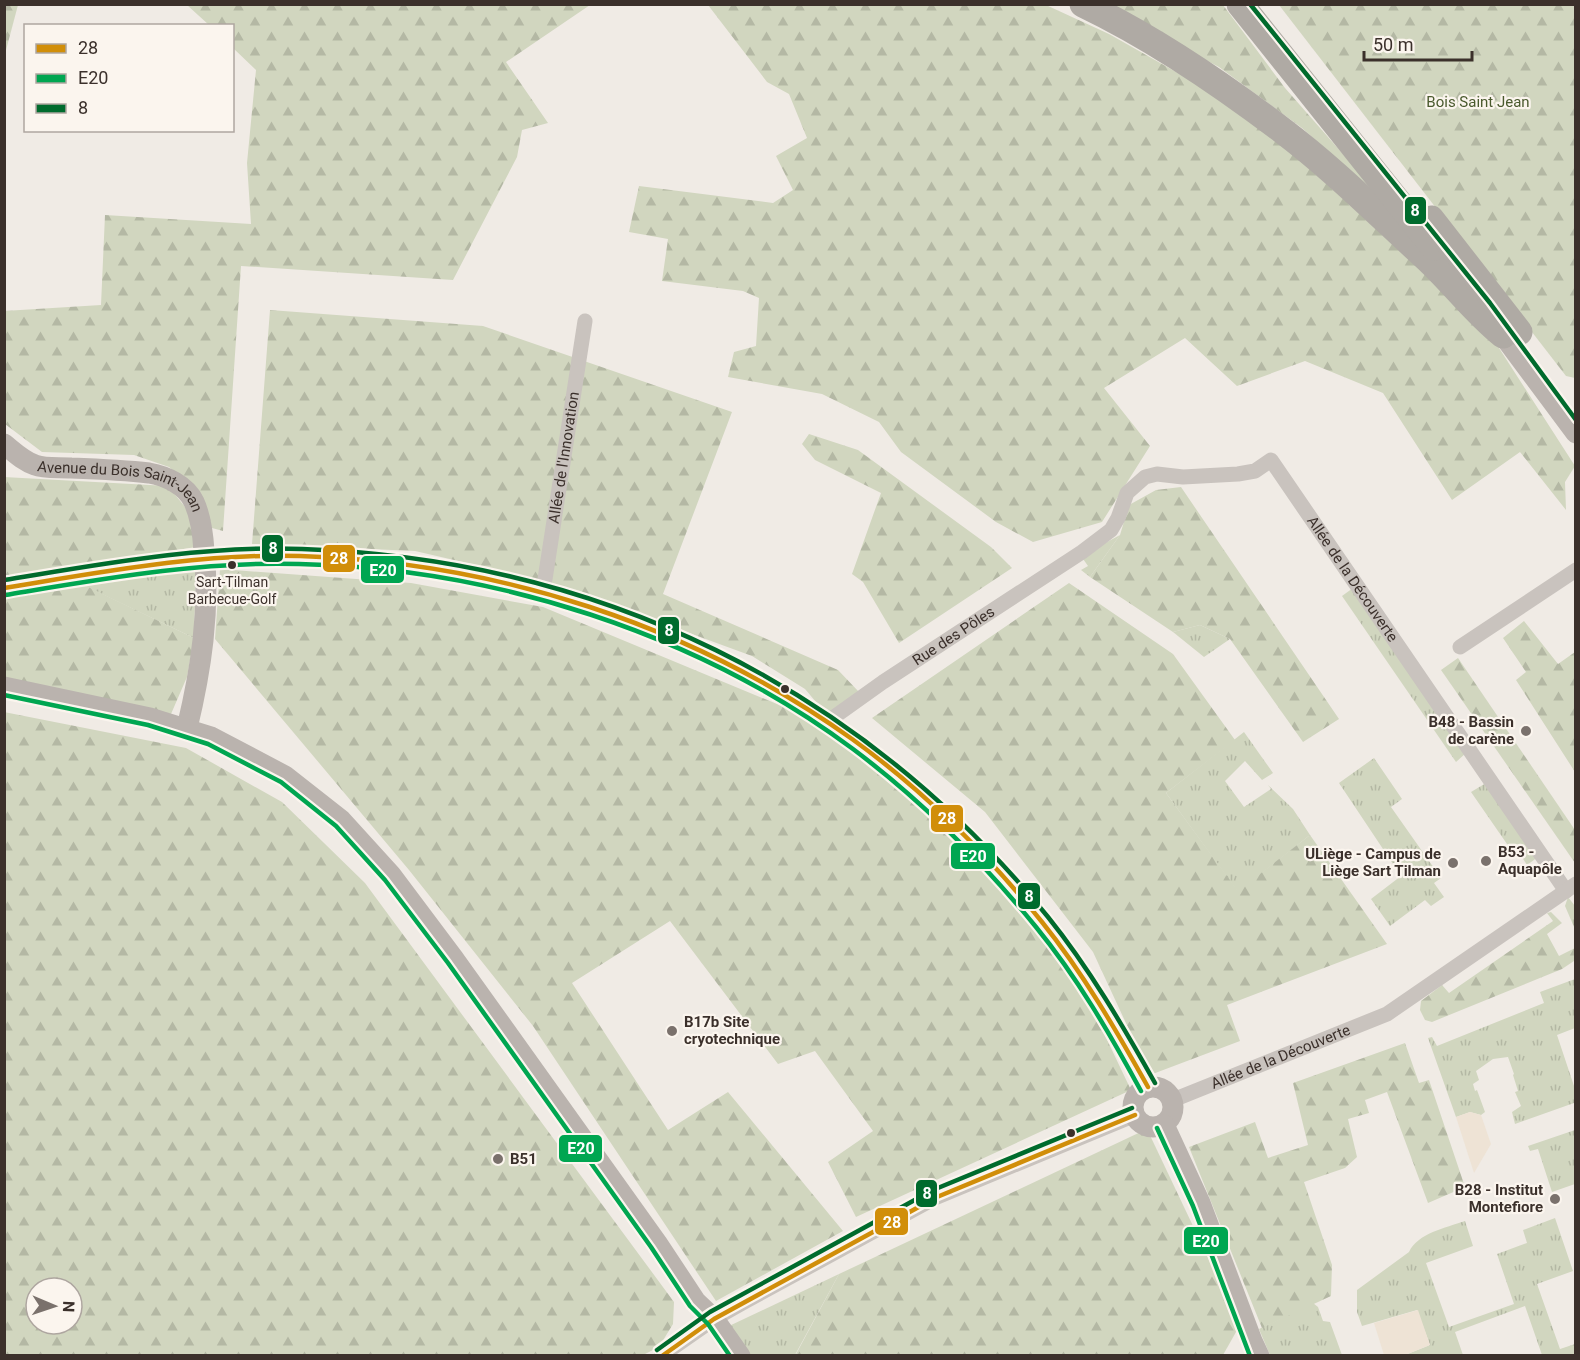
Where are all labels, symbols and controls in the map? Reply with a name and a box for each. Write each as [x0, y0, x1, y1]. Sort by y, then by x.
legend [24, 24, 234, 132]
scale bar [1364, 24, 1472, 62]
text: 50 m [1373, 34, 1413, 55]
text: 28 [78, 37, 98, 58]
text: E20 [78, 67, 108, 88]
park label: Bois Saint Jean [1426, 93, 1530, 111]
text: 8 [78, 97, 88, 118]
line badge: 8 [1404, 196, 1427, 225]
text: 8 [1410, 201, 1420, 220]
street label: Allée de l'Innovation [545, 390, 583, 525]
street label: Avenue du Bois Saint-Jean [36, 457, 206, 514]
street label: Allée de la Découverte [1303, 513, 1402, 645]
line badge: 8 [261, 534, 284, 563]
text: 8 [268, 539, 278, 558]
line badge: 28 [322, 544, 356, 573]
text: 28 [330, 549, 348, 568]
line badge: E20 [360, 555, 405, 584]
marker: Sart-Tilman Barbecue-Golf [226, 559, 238, 571]
text: E20 [369, 561, 397, 580]
place label: Sart-Tilman Barbecue-Golf [188, 574, 276, 607]
street label: Rue des Pôles [909, 603, 998, 669]
line badge: 8 [657, 616, 680, 645]
text: 8 [664, 621, 674, 640]
unlabelled marker [779, 683, 791, 695]
place label: B48 - Bassin de carène [1428, 713, 1514, 748]
marker: B48 - Bassin de carène [1519, 724, 1533, 738]
line badge: 28 [930, 804, 964, 833]
text: 28 [938, 809, 956, 828]
line badge: E20 [950, 842, 996, 870]
place label: B53 - Aquapôle [1498, 843, 1562, 878]
place label: ULiège - Campus de Liège Sart Tilman [1305, 845, 1441, 880]
text: E20 [959, 847, 987, 866]
marker: B53 - Aquapôle [1479, 854, 1493, 868]
marker: ULiège - Campus de Liège Sart Tilman [1446, 856, 1460, 870]
line badge: 8 [1017, 882, 1041, 910]
text: 8 [1024, 887, 1034, 906]
place label: B17b Site cryotechnique [684, 1013, 780, 1048]
street label: Allée de la Découverte [1208, 1021, 1353, 1093]
marker: B17b Site cryotechnique [665, 1024, 679, 1038]
unlabelled marker [1065, 1127, 1077, 1139]
line badge: E20 [558, 1134, 603, 1163]
text: E20 [567, 1139, 595, 1158]
place label: B51 [510, 1150, 537, 1168]
marker: B51 [491, 1152, 505, 1166]
line badge: 8 [915, 1179, 938, 1208]
place label: B28 - Institut Montefiore [1455, 1181, 1543, 1216]
text: 8 [922, 1184, 932, 1203]
marker: B28 - Institut Montefiore [1548, 1192, 1562, 1206]
line badge: 28 [874, 1207, 909, 1236]
text: 28 [883, 1213, 901, 1232]
line badge: E20 [1183, 1226, 1229, 1255]
text: E20 [1192, 1232, 1220, 1251]
north arrow [24, 1276, 84, 1336]
text: N [59, 1301, 78, 1312]

